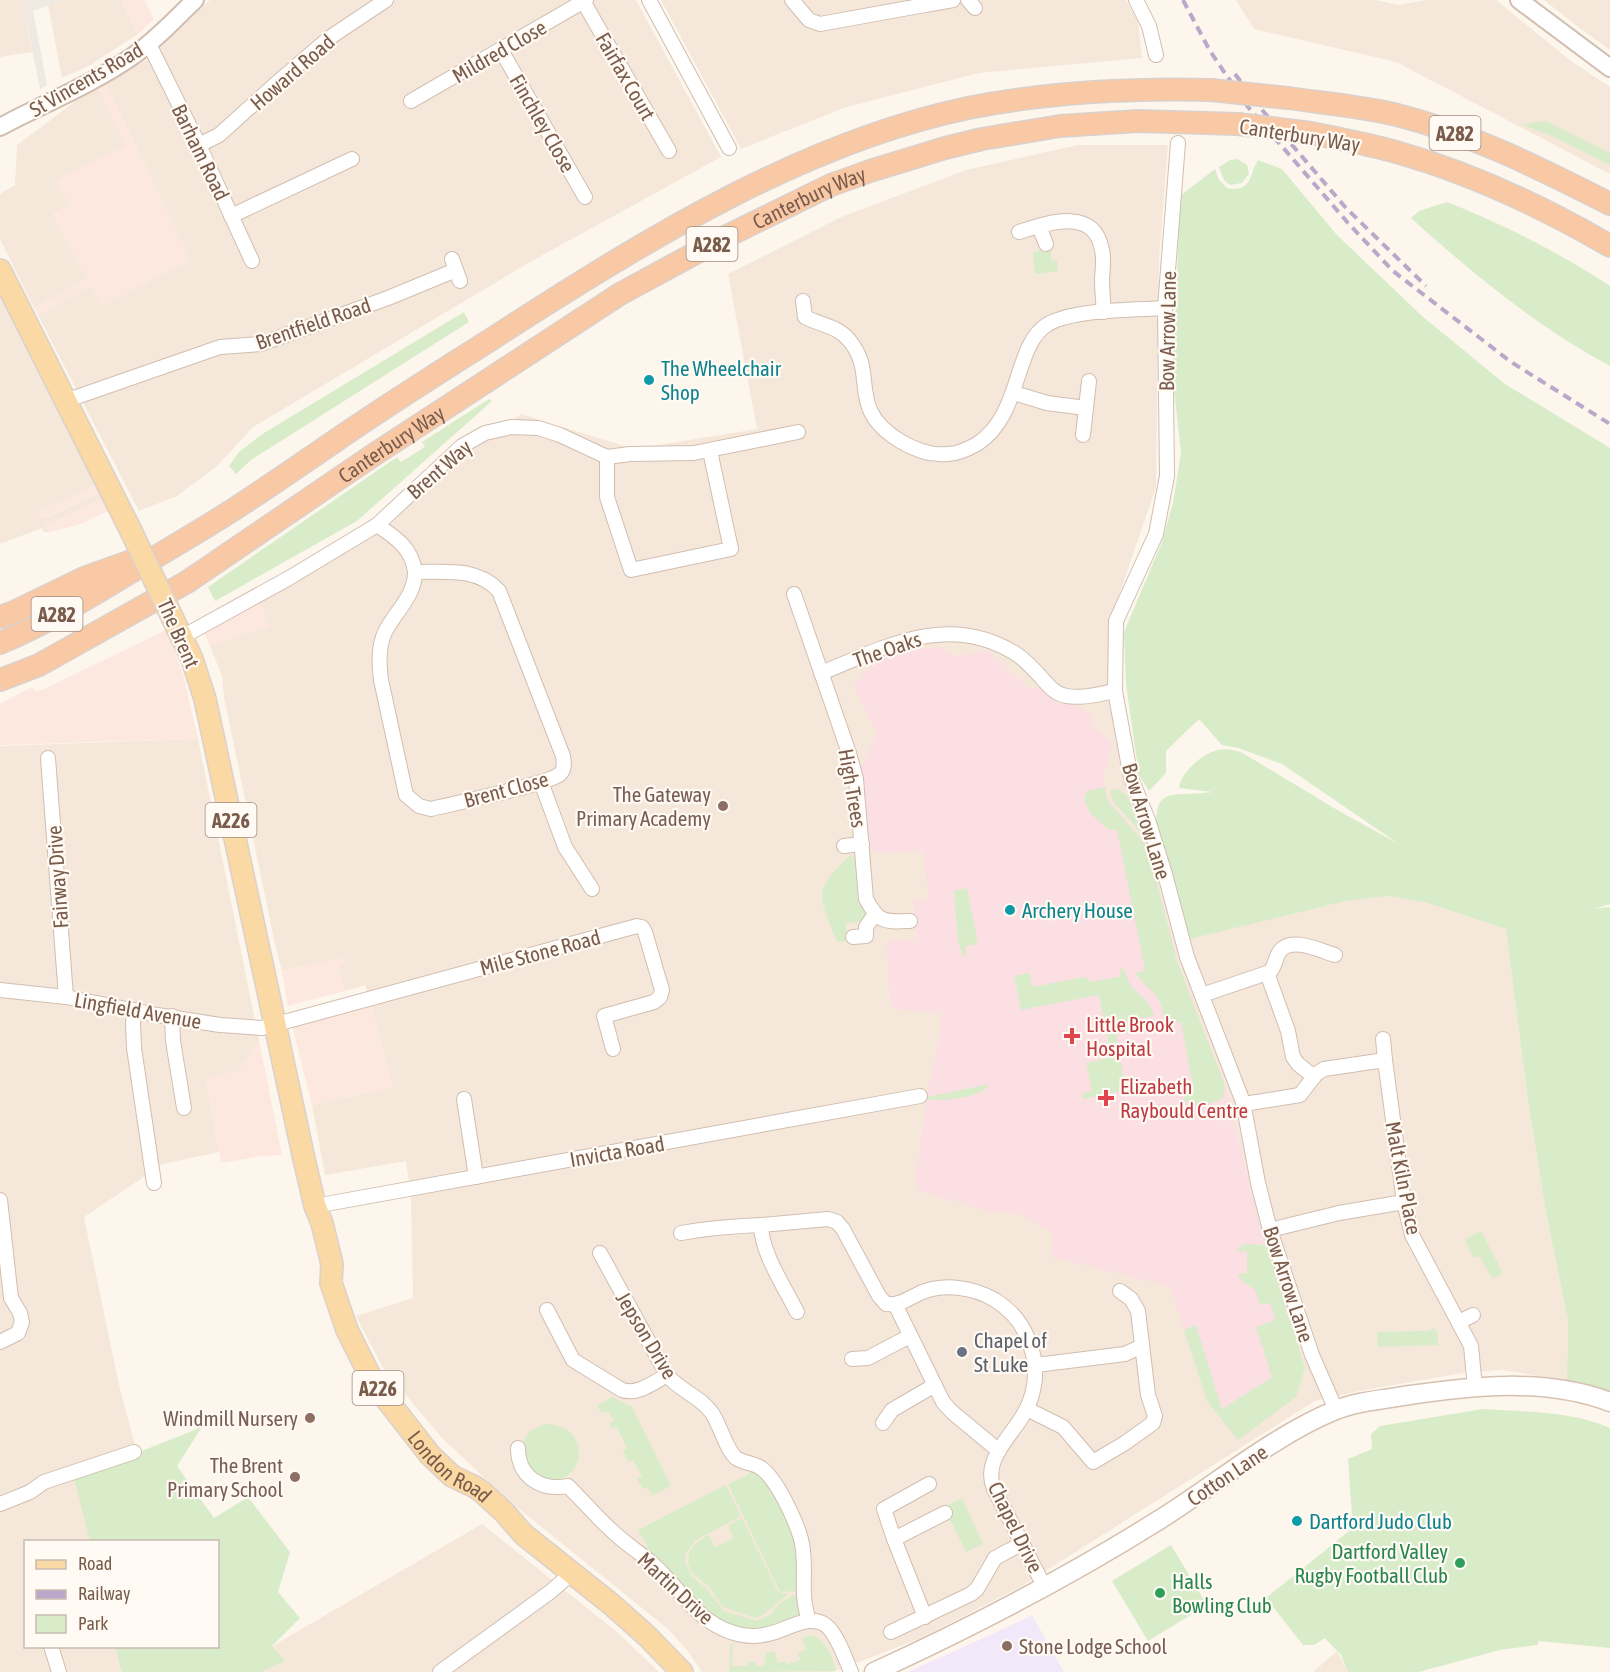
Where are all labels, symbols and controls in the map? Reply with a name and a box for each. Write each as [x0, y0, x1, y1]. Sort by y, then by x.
street label: Mildred Close [448, 15, 550, 87]
street label: Fairfax Court [591, 28, 661, 124]
street label: Howard Road [245, 29, 339, 115]
street label: St Vincents Road [25, 37, 147, 121]
street label: Finchley Close [505, 70, 581, 176]
street label: Barham Road [167, 100, 235, 204]
street label: Canterbury Way [1238, 114, 1362, 156]
road number: A282 [1430, 116, 1480, 150]
street label: Canterbury Way [748, 161, 869, 234]
road number: A282 [686, 227, 738, 261]
street label: Bow Arrow Lane [1154, 271, 1180, 391]
street label: Brentfield Road [252, 292, 374, 354]
place label: The Wheelchair Shop [661, 356, 782, 404]
marker: The Wheelchair Shop [642, 373, 656, 387]
street label: Canterbury Way [334, 400, 449, 487]
street label: Brent Way [402, 434, 476, 504]
street label: The Brent [153, 595, 205, 671]
road number: A282 [32, 597, 82, 631]
street label: The Oaks [850, 626, 924, 672]
street label: High Trees [834, 747, 872, 829]
street label: Bow Arrow Lane [1118, 760, 1176, 882]
street label: Brent Close [461, 766, 551, 812]
place label: The Gateway Primary Academy [576, 782, 711, 830]
marker: The Gateway Primary Academy [716, 799, 730, 813]
road number: A226 [206, 803, 256, 837]
street label: Fairway Drive [41, 825, 73, 929]
place label: Archery House [1022, 898, 1133, 922]
marker: Archery House [1003, 903, 1017, 917]
street label: Mile Stone Road [477, 924, 603, 980]
street label: Lingfield Avenue [73, 987, 203, 1033]
place label: Little Brook Hospital [1086, 1012, 1174, 1060]
marker: Little Brook Hospital [1063, 1027, 1081, 1045]
place label: Elizabeth Raybould Centre [1120, 1074, 1248, 1122]
marker: Elizabeth Raybould Centre [1097, 1089, 1115, 1107]
street label: Malt Kiln Place [1381, 1119, 1427, 1237]
street label: Invicta Road [568, 1131, 666, 1171]
street label: Bow Arrow Lane [1259, 1223, 1319, 1345]
street label: Jepson Drive [612, 1287, 682, 1383]
place label: Chapel of St Luke [974, 1328, 1047, 1376]
marker: Chapel of St Luke [955, 1345, 969, 1359]
road number: A226 [352, 1371, 404, 1405]
place label: Windmill Nursery [163, 1406, 298, 1430]
marker: Windmill Nursery [303, 1411, 317, 1425]
street label: London Road [403, 1426, 497, 1507]
street label: Cotton Lane [1182, 1439, 1272, 1511]
place label: The Brent Primary School [167, 1453, 283, 1501]
marker: The Brent Primary School [288, 1470, 302, 1484]
street label: Chapel Drive [984, 1478, 1048, 1576]
place label: Dartford Judo Club [1309, 1509, 1452, 1533]
marker: Dartford Judo Club [1290, 1514, 1304, 1528]
place label: Dartford Valley Rugby Football Club [1294, 1539, 1448, 1587]
legend [24, 1540, 219, 1648]
street label: Martin Drive [633, 1547, 719, 1629]
text: Road [78, 1553, 112, 1574]
marker: Dartford Valley Rugby Football Club [1453, 1556, 1467, 1570]
place label: Halls Bowling Club [1172, 1569, 1272, 1617]
text: Railway [78, 1583, 130, 1604]
marker: Halls Bowling Club [1153, 1586, 1167, 1600]
text: Park [78, 1613, 108, 1634]
place label: Stone Lodge School [1019, 1634, 1168, 1658]
marker: Stone Lodge School [1000, 1639, 1014, 1653]

